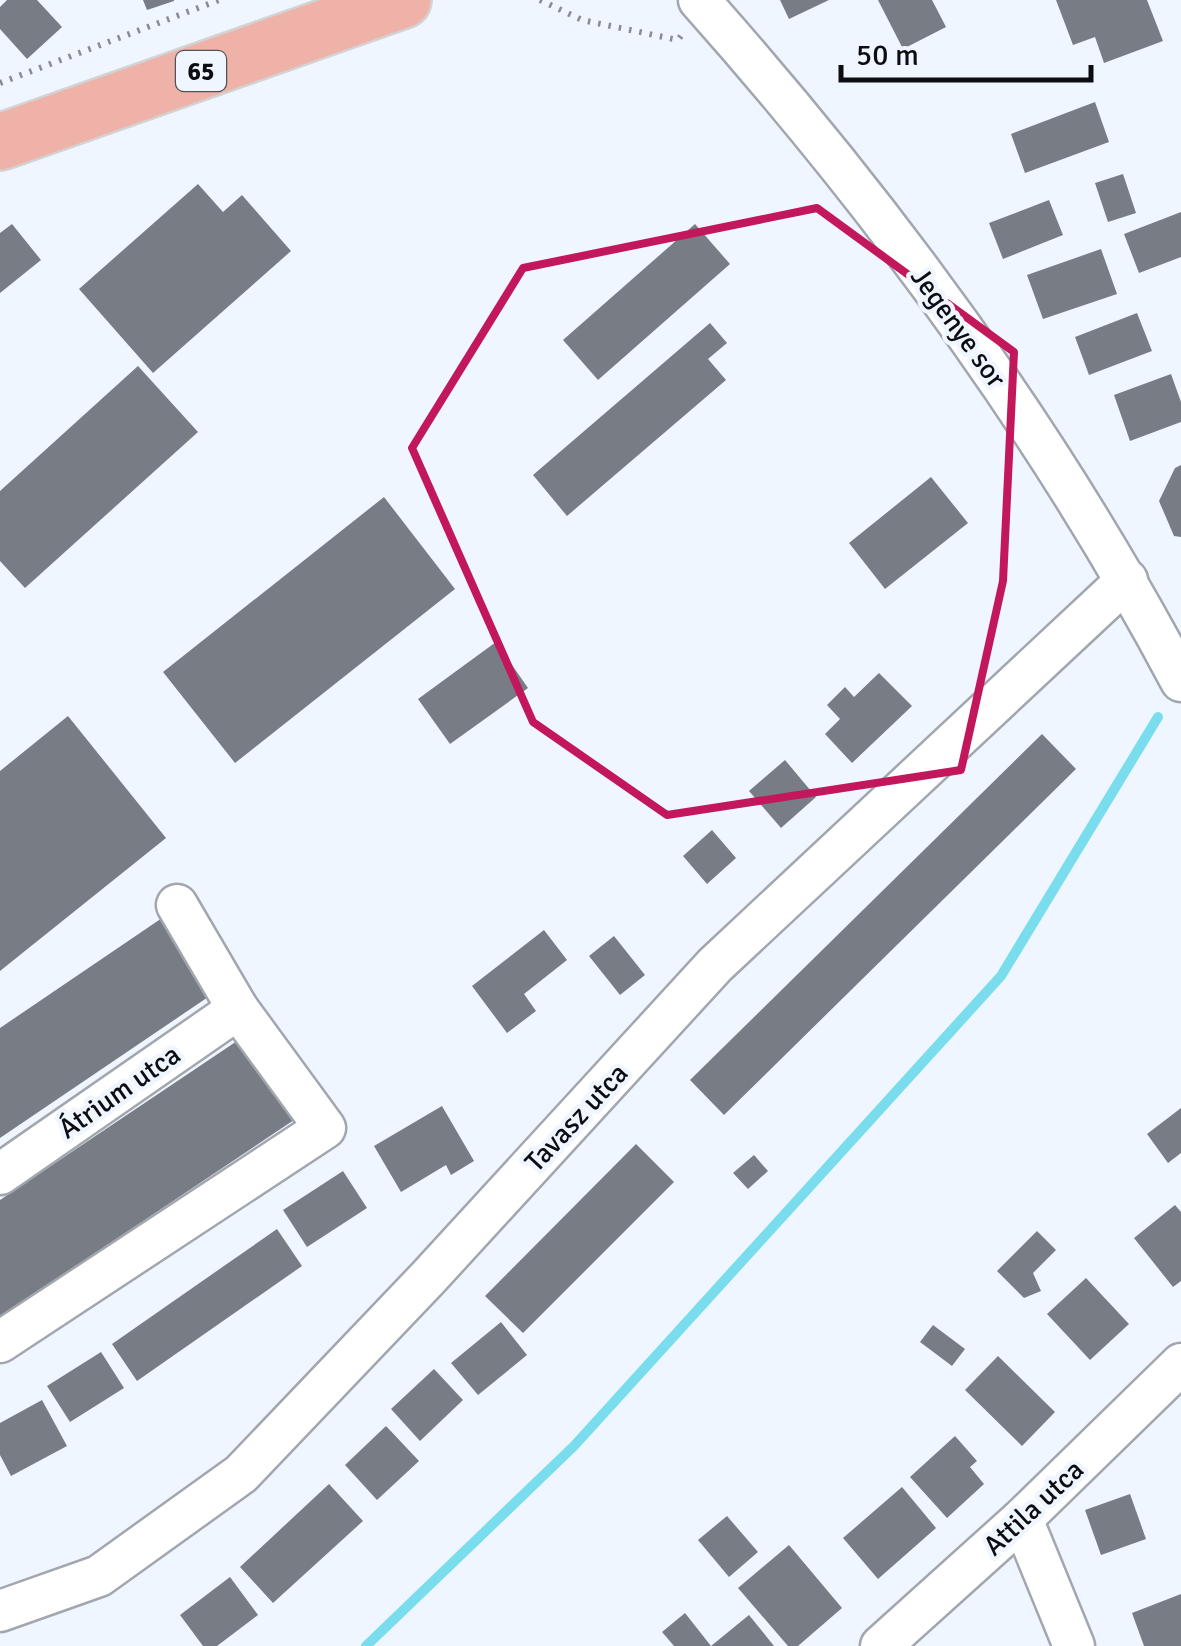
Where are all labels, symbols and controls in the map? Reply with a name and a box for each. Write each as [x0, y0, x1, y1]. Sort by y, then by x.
scale bar [841, 20, 1091, 82]
text: 50 m [856, 37, 919, 74]
road number: 65 [176, 51, 226, 91]
street label: Jegenye sor [903, 261, 1014, 395]
street label: Átrium utca [52, 1037, 187, 1146]
street label: Tavasz utca [518, 1057, 635, 1179]
street label: Attila utca [976, 1453, 1091, 1563]

